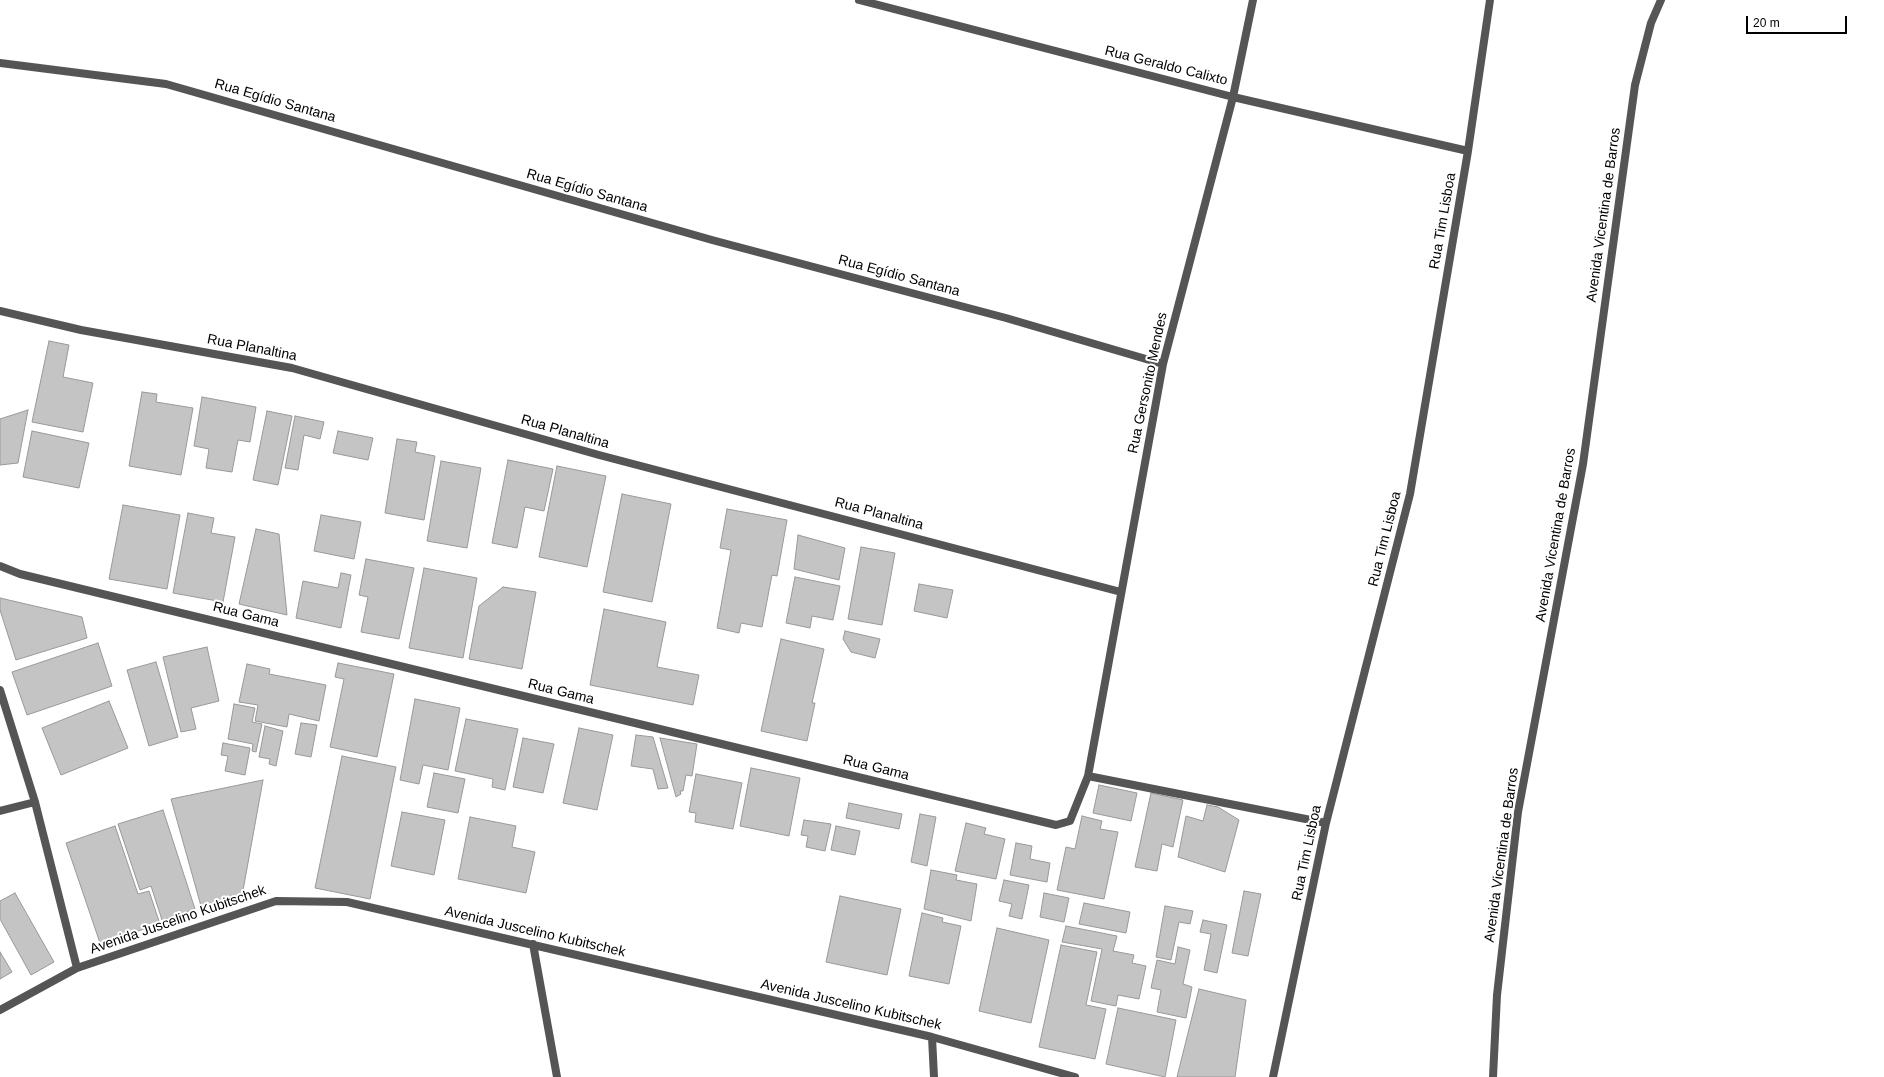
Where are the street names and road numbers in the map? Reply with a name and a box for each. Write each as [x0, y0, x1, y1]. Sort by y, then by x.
street label: Rua Geraldo Calixto [1103, 43, 1229, 89]
street label: Rua Egídio Santana [212, 76, 338, 126]
street label: Avenida Vicentina de Barros [1583, 127, 1625, 303]
street label: Rua Egídio Santana [524, 166, 650, 216]
street label: Rua Tim Lisboa [1426, 172, 1460, 270]
street label: Rua Egídio Santana [836, 252, 962, 300]
street label: Rua Gersonito Mendes [1125, 311, 1171, 455]
street label: Rua Planaltina [206, 331, 298, 365]
street label: Rua Planaltina [519, 411, 611, 453]
street label: Avenida Vicentina de Barros [1532, 447, 1580, 623]
street label: Rua Tim Lisboa [1365, 490, 1405, 588]
street label: Rua Planaltina [833, 494, 925, 534]
street label: Rua Gama [211, 599, 281, 631]
street label: Rua Gama [526, 676, 596, 708]
street label: Rua Gama [841, 752, 911, 784]
street label: Avenida Vicentina de Barros [1481, 767, 1523, 943]
street label: Rua Tim Lisboa [1289, 804, 1325, 902]
street label: Avenida Juscelino Kubitschek [88, 882, 268, 958]
street label: Avenida Juscelino Kubitschek [443, 903, 627, 961]
street label: Avenida Juscelino Kubitschek [759, 976, 943, 1034]

